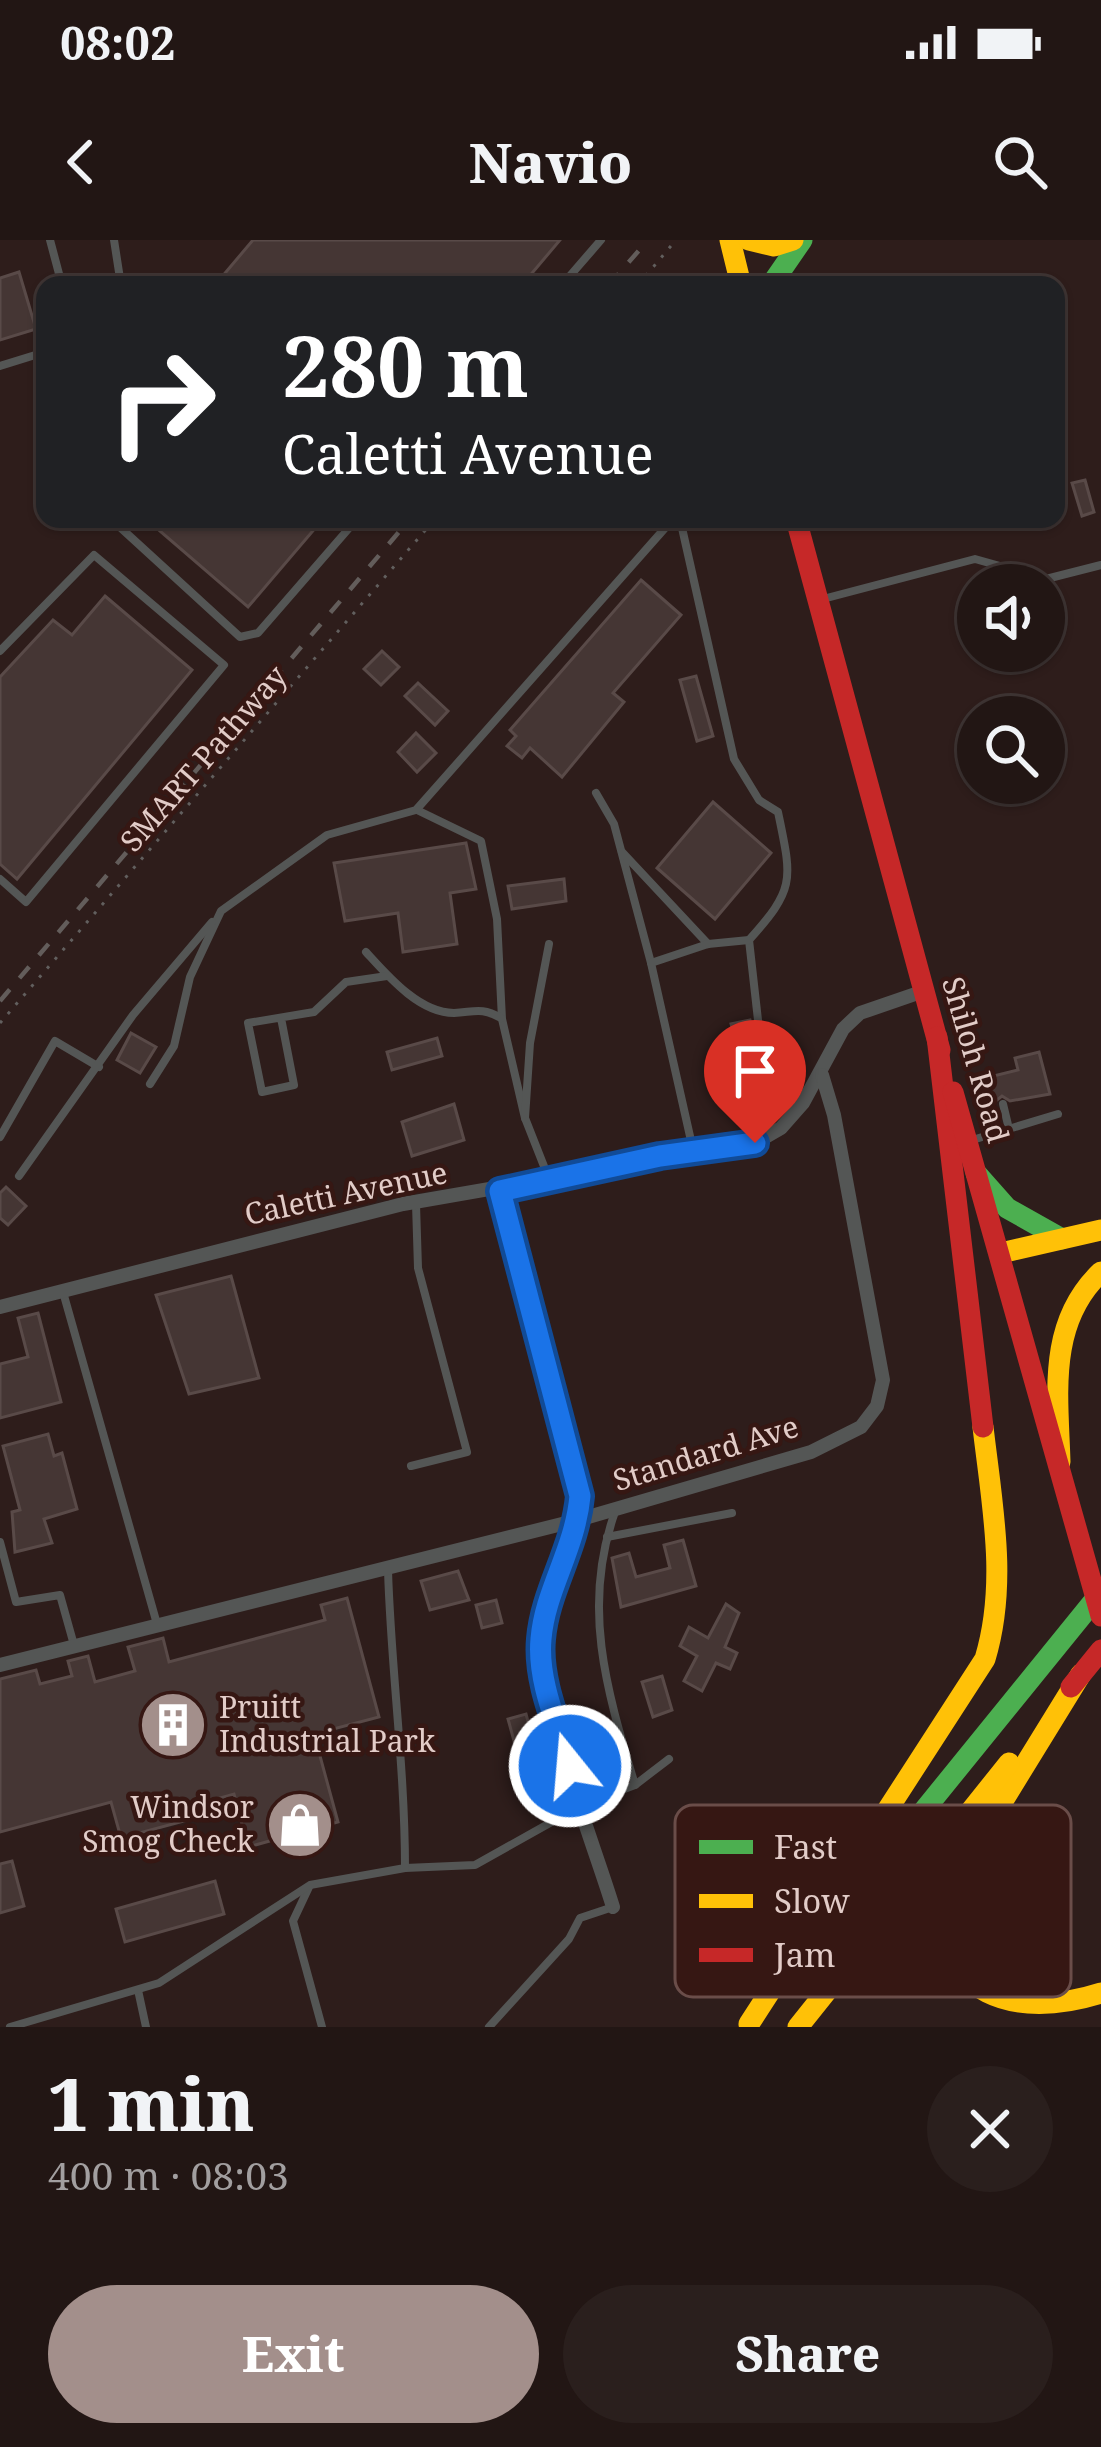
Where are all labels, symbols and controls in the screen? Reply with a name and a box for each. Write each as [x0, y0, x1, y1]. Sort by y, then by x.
text: 08:02 [60, 12, 175, 73]
text: Navio [469, 125, 632, 199]
icon: back [48, 129, 114, 195]
icon: search [987, 129, 1053, 195]
text: 280 m [282, 307, 529, 422]
icon: right [84, 324, 240, 480]
text: Caletti Avenue [282, 416, 654, 490]
map controls [957, 564, 1065, 804]
button: sound [957, 564, 1065, 672]
street label: SMART Pathway [110, 656, 295, 860]
button: search [957, 696, 1065, 804]
street label: Shiloh Road [933, 972, 1020, 1147]
pin [704, 1020, 806, 1143]
icon: arrive [722, 1038, 788, 1104]
street label: Caletti Avenue [240, 1151, 451, 1234]
street label: Standard Ave [608, 1405, 803, 1500]
place label: Pruitt Industrial Park [219, 1686, 436, 1761]
building icon: Pruitt Industrial Park [138, 1690, 208, 1760]
position arrow [507, 1703, 633, 1829]
place label: Windsor Smog Check [82, 1786, 254, 1861]
shop icon: Windsor Smog Check [265, 1790, 335, 1860]
legend [675, 1805, 1071, 1997]
text: Fast [774, 1824, 837, 1869]
text: Slow [774, 1878, 850, 1923]
text: Jam [773, 1932, 836, 1977]
text: 1 min [48, 2054, 255, 2152]
button: close [927, 2066, 1053, 2192]
text: 400 m · 08:03 [48, 2148, 289, 2201]
button: Exit [48, 2285, 539, 2423]
button: Share [563, 2285, 1053, 2423]

